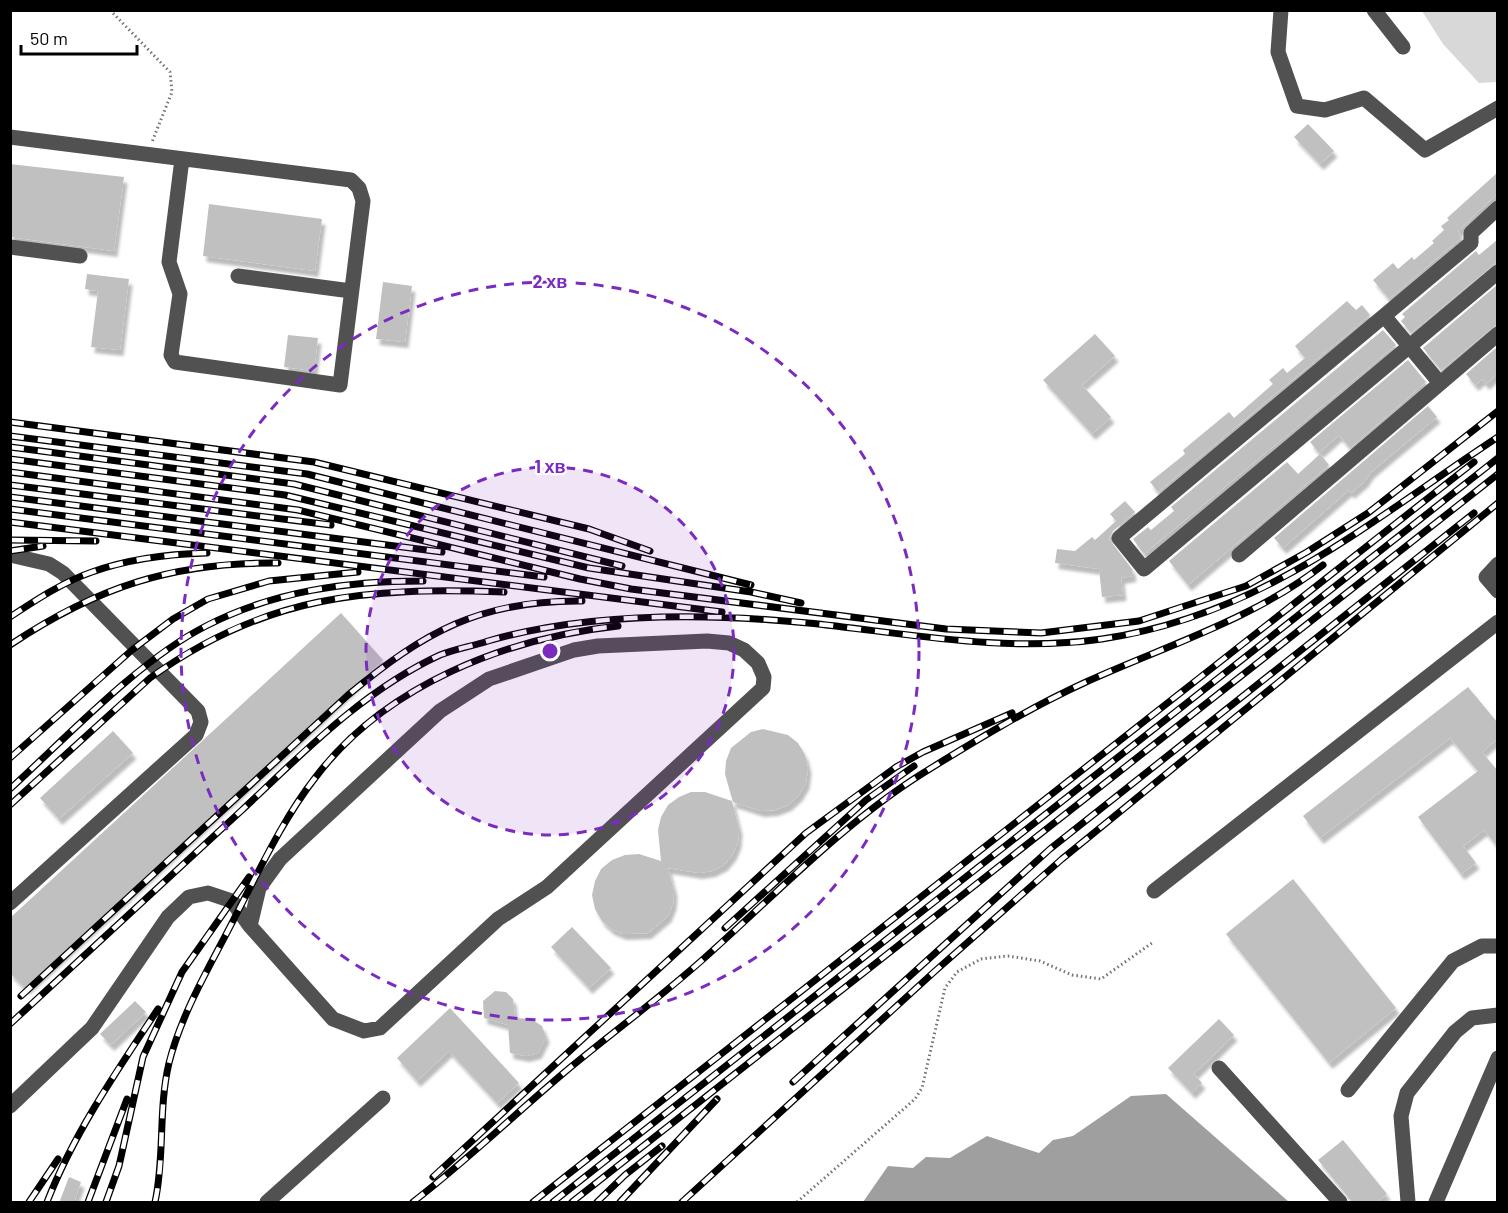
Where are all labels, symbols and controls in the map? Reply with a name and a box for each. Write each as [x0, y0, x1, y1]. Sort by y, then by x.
scale bar [21, 18, 136, 56]
text: 50 m [30, 27, 68, 49]
text: 2 хв [533, 270, 567, 292]
text: 1 хв [534, 455, 566, 477]
centre of rings [540, 641, 560, 661]

